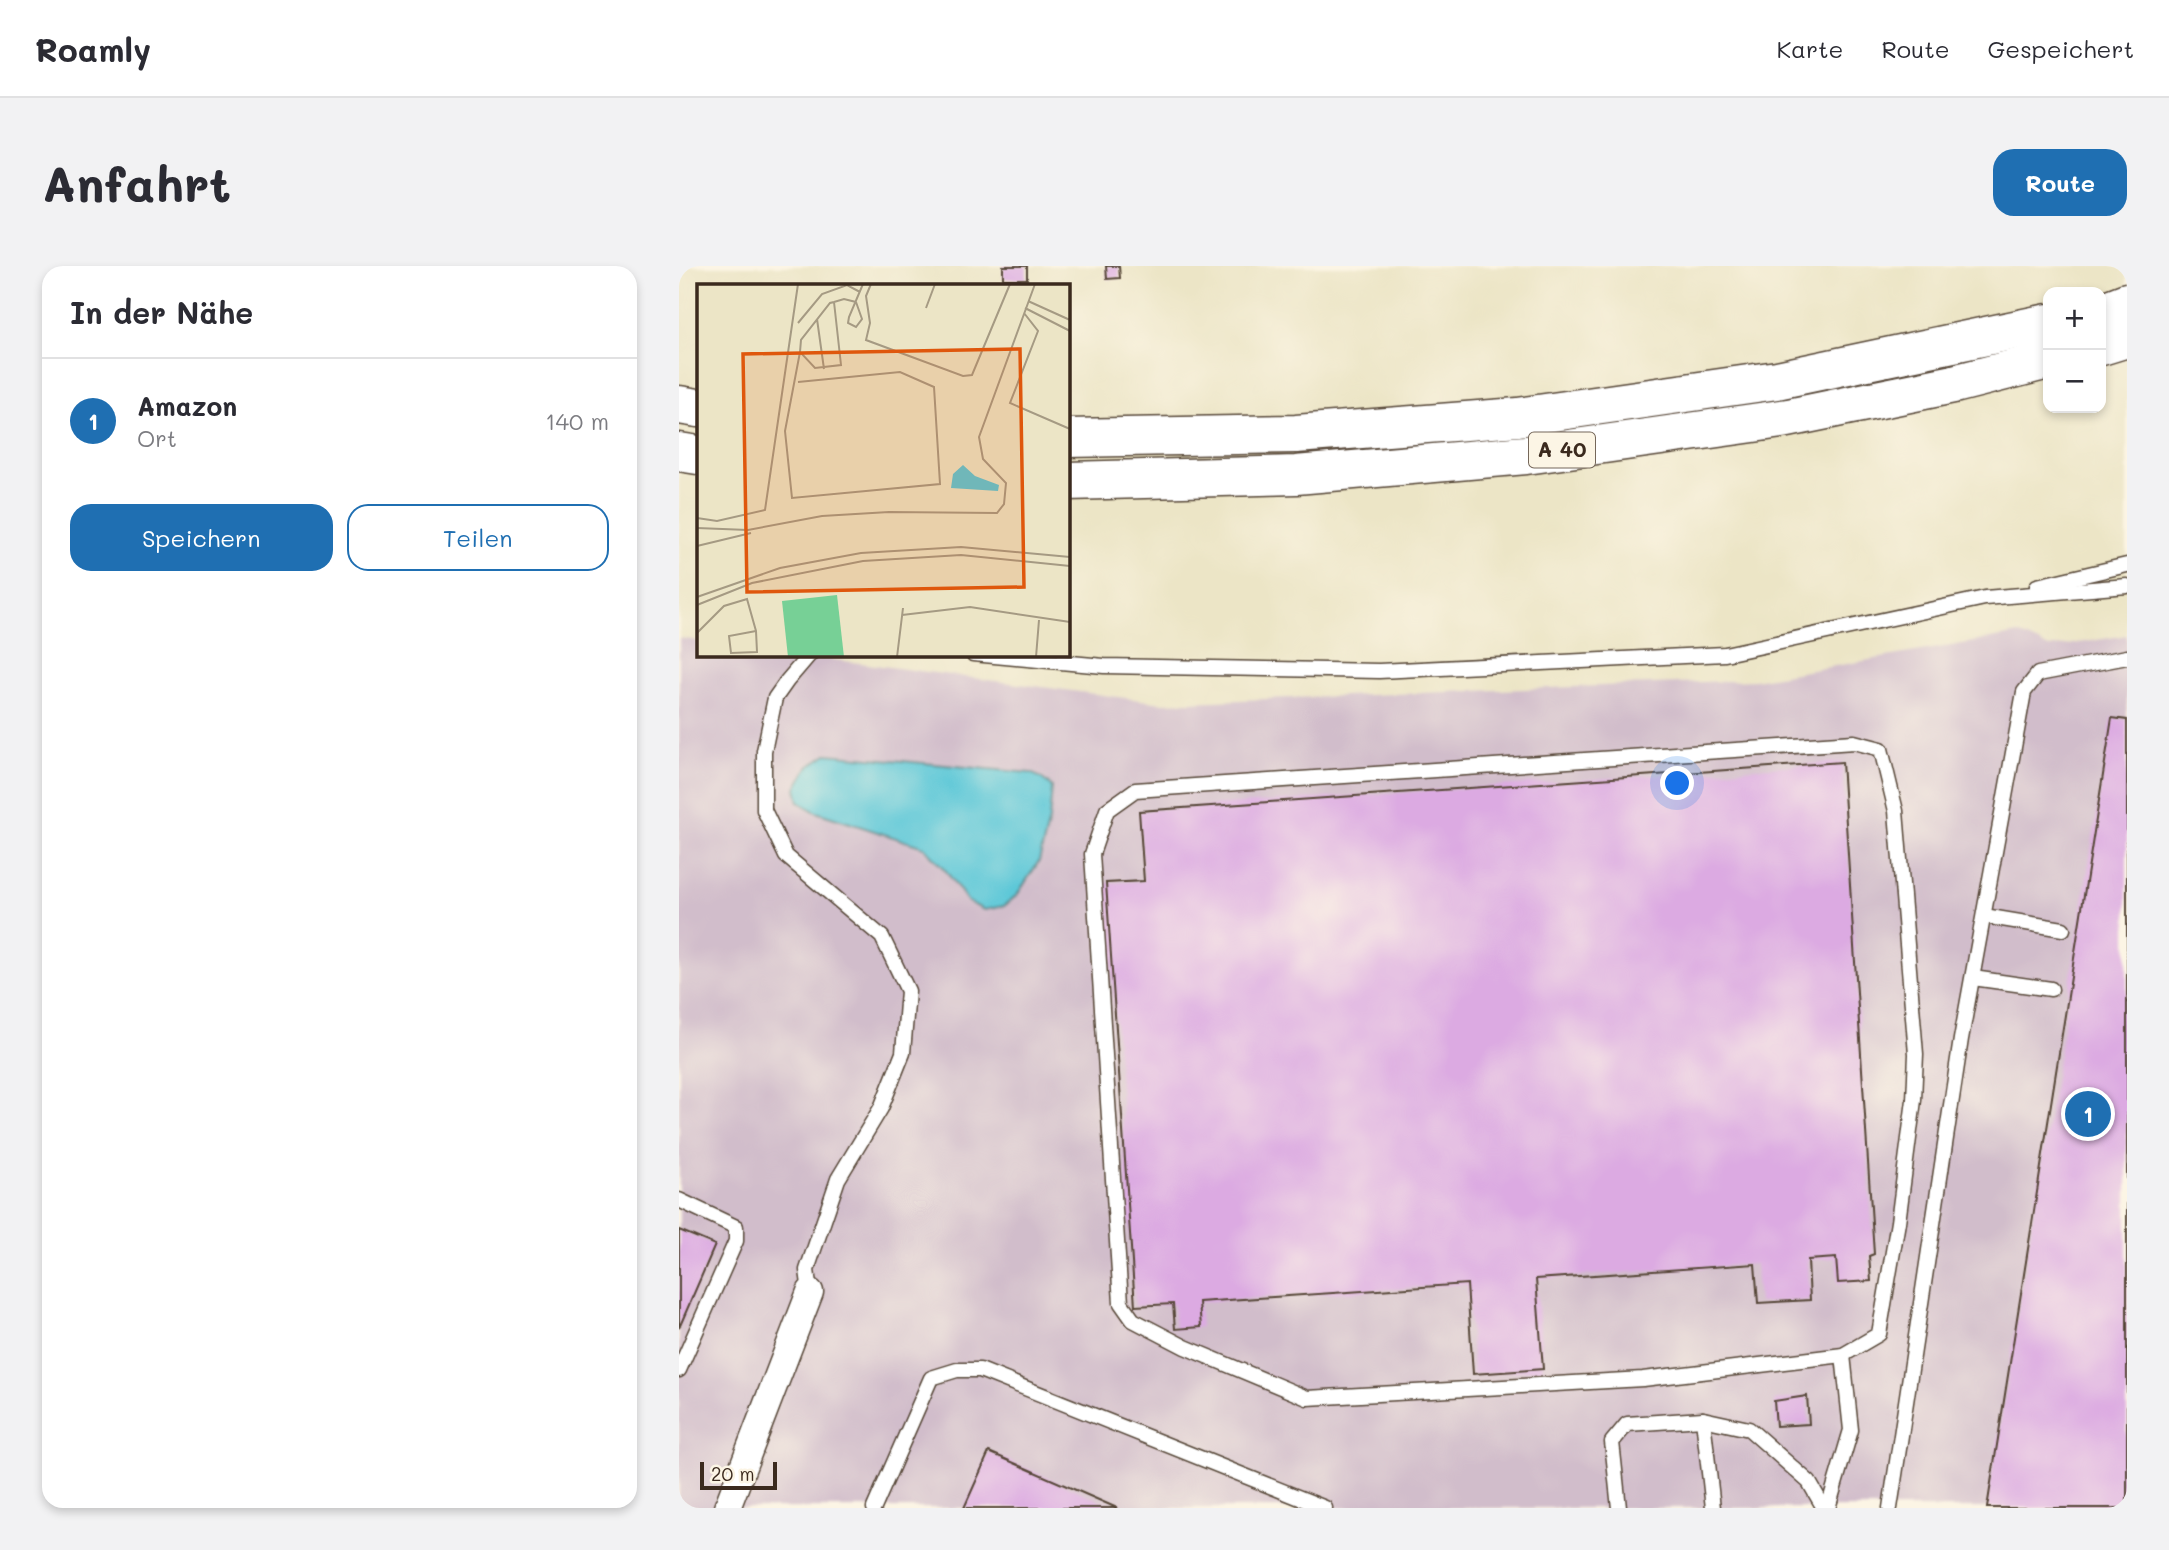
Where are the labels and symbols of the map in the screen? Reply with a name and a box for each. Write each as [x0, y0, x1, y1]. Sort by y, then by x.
inset map [697, 284, 1069, 656]
road number: A 40 [1529, 432, 1595, 468]
your location [1660, 766, 1694, 800]
pin: 1 [2065, 1088, 2111, 1140]
scale bar [700, 1459, 777, 1491]

